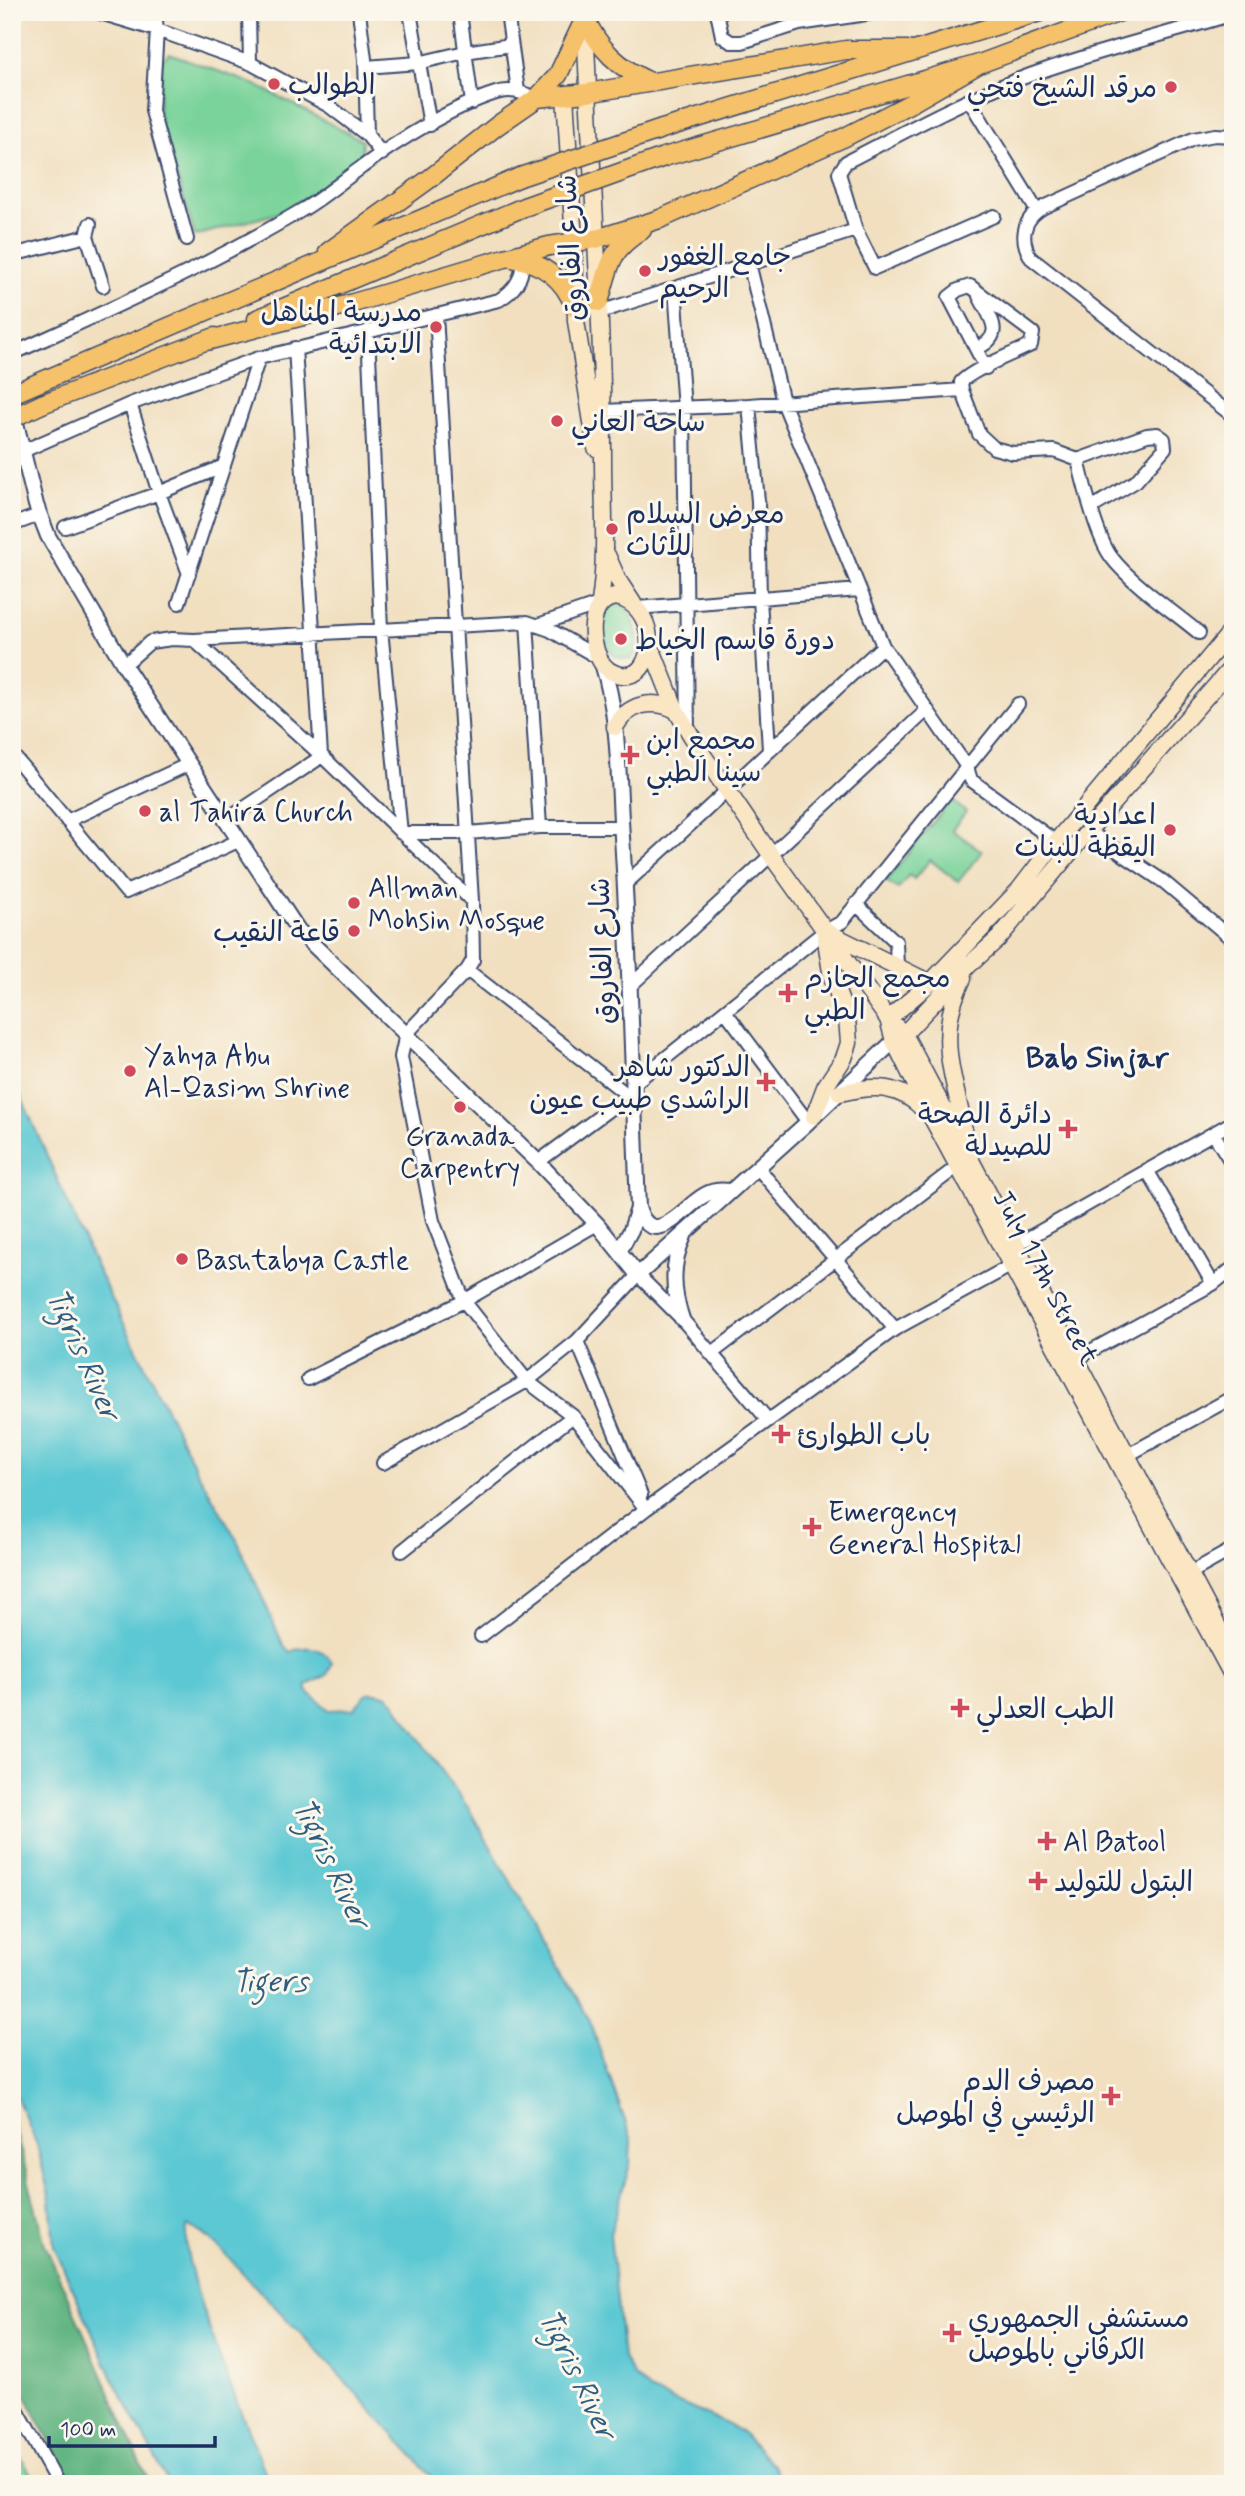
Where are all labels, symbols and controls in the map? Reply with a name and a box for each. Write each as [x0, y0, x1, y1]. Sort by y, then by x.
place label: الطوالب [288, 68, 375, 105]
place label: مرقد الشيخ فتحي [967, 71, 1157, 112]
marker: الطوالب [266, 76, 282, 92]
marker: مرقد الشيخ فتحي [1163, 79, 1179, 95]
street label: شارع الفاروق [549, 174, 594, 322]
place label: جامع الغفور الرحيم [657, 239, 792, 309]
marker: جامع الغفور الرحيم [637, 263, 653, 279]
place label: مدرسة المناهل الابتدائية [261, 295, 422, 364]
marker: مدرسة المناهل الابتدائية [428, 319, 444, 335]
place label: ساحة العاني [571, 405, 706, 446]
marker: ساحة العاني [549, 413, 565, 429]
place label: معرض السلام للأثاث [626, 497, 785, 566]
marker: معرض السلام للأثاث [604, 521, 620, 537]
place label: دورة قاسم الخياط [635, 623, 835, 661]
marker: دورة قاسم الخياط [613, 631, 629, 647]
place label: مجمع ابن سينا الطبي [646, 723, 761, 796]
marker: مجمع ابن سينا الطبي [620, 745, 640, 765]
place label: al Tahira Church [159, 795, 353, 832]
place label: اعدادية اليقظة للبنات [1015, 798, 1156, 867]
marker: al Tahira Church [137, 803, 153, 819]
marker: اعدادية اليقظة للبنات [1162, 822, 1178, 838]
place label: Allman Mohsin Mosque [368, 871, 545, 940]
street label: شارع الفاروق [582, 877, 625, 1025]
marker: Allman Mohsin Mosque [346, 895, 362, 911]
place label: قاعة النقيب [213, 915, 340, 952]
marker: قاعة النقيب [346, 923, 362, 939]
place label: مجمع الحازم الطبي [804, 961, 951, 1034]
marker: مجمع الحازم الطبي [778, 983, 798, 1003]
place label: Yahya Abu Al-Qasim Shrine [144, 1039, 350, 1108]
district label: Bab Sinjar [1026, 1039, 1169, 1078]
place label: الدكتور شاهر الراشدي طبيب عيون [529, 1050, 750, 1119]
marker: Yahya Abu Al-Qasim Shrine [122, 1063, 138, 1079]
marker: الدكتور شاهر الراشدي طبيب عيون [756, 1072, 776, 1092]
place label: دائرة الصحة للصيدلة [918, 1097, 1052, 1166]
marker: Granada Carpentry [452, 1099, 468, 1115]
place label: Granada Carpentry [400, 1119, 520, 1188]
marker: دائرة الصحة للصيدلة [1058, 1119, 1078, 1139]
street label: July 17th Street [983, 1184, 1107, 1373]
place label: Bashtabya Castle [196, 1243, 409, 1280]
marker: Bashtabya Castle [174, 1251, 190, 1267]
water label: Tigris River [33, 1282, 130, 1431]
place label: باب الطوارئ [797, 1418, 931, 1455]
marker: باب الطوارئ [771, 1424, 791, 1444]
place label: Emergency General Hospital [828, 1495, 1021, 1564]
marker: Emergency General Hospital [802, 1517, 822, 1537]
place label: الطب العدلي [976, 1692, 1115, 1733]
marker: الطب العدلي [950, 1698, 970, 1718]
water label: Tigris River [279, 1792, 380, 1940]
place label: Al Batool [1063, 1825, 1166, 1862]
marker: Al Batool [1037, 1831, 1057, 1851]
place label: البتول للتوليد [1054, 1865, 1193, 1902]
marker: البتول للتوليد [1028, 1871, 1048, 1891]
water label: Tigers [232, 1963, 311, 2006]
place label: مصرف الدم الرئيسي في الموصل [896, 2064, 1095, 2137]
marker: مصرف الدم الرئيسي في الموصل [1101, 2086, 1121, 2106]
place label: مستشفى الجمهوري الكرڤاني بالموصل [968, 2301, 1190, 2374]
water label: Tigris River [525, 2303, 626, 2451]
marker: مستشفى الجمهوري الكرڤاني بالموصل [942, 2323, 962, 2343]
scale bar [49, 2405, 215, 2449]
text: 100 m [60, 2416, 116, 2444]

